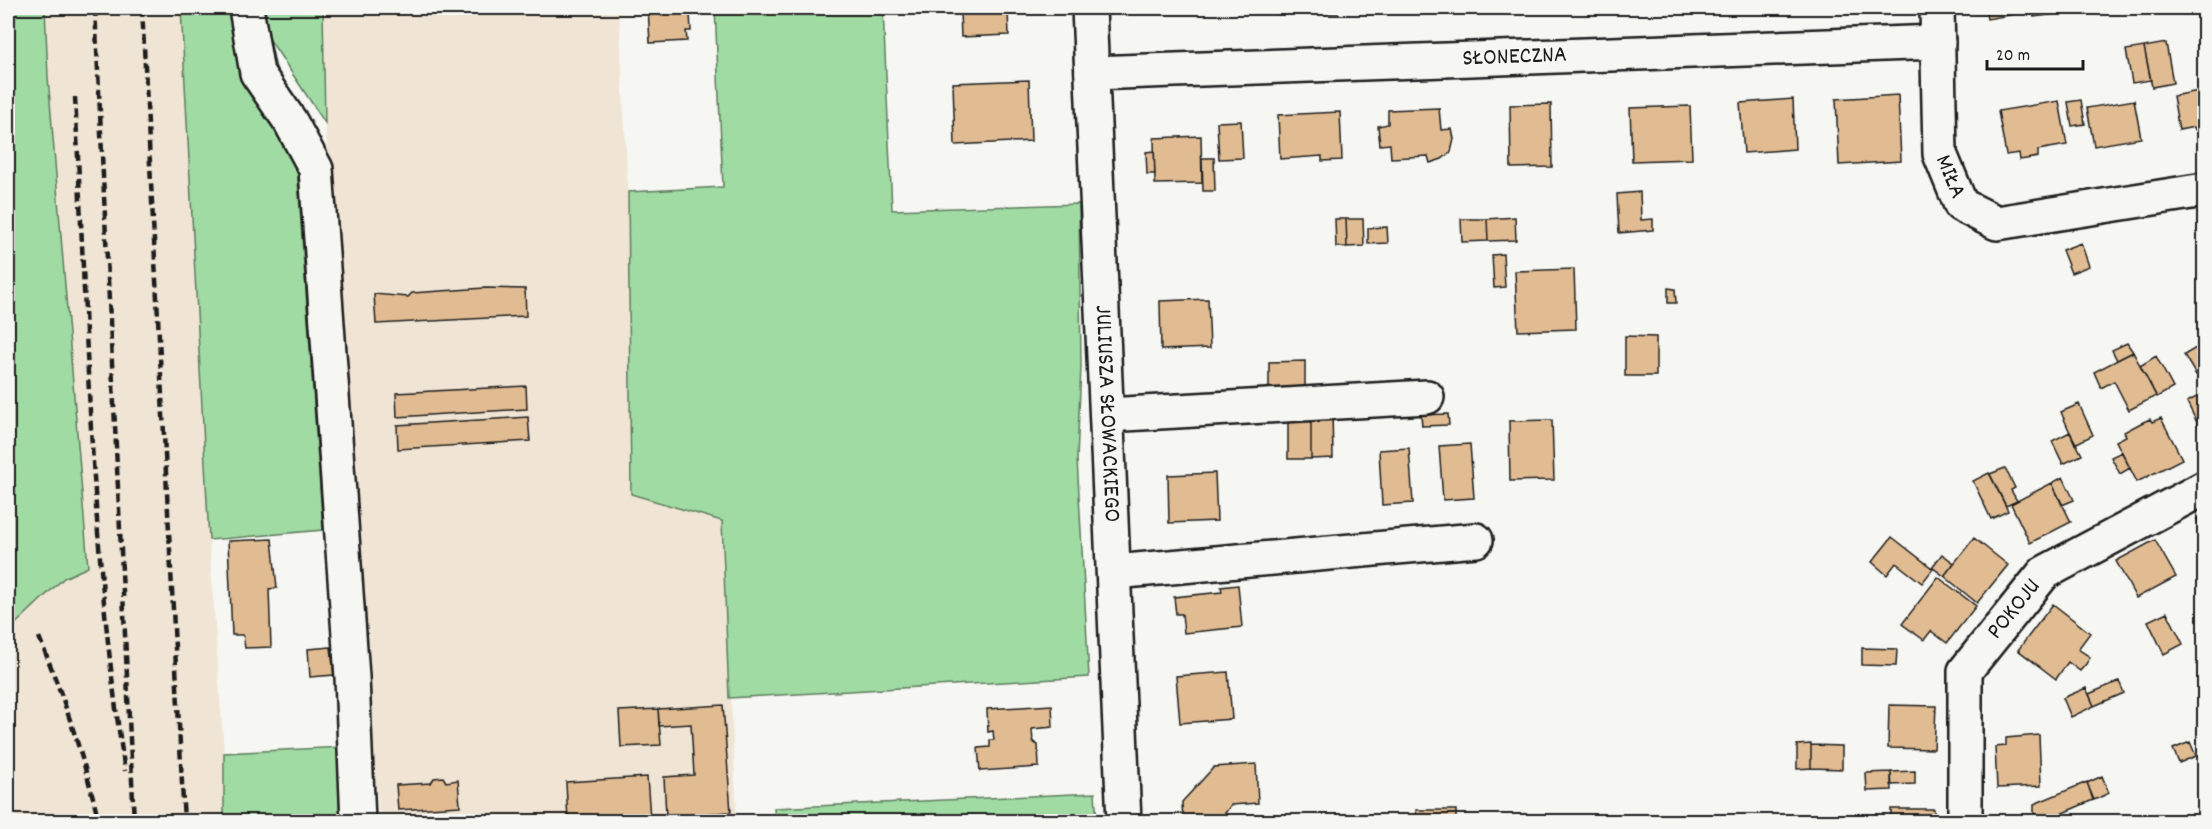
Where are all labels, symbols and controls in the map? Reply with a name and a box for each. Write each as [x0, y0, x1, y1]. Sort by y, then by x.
scale bar [1987, 33, 2083, 71]
street label: SŁONECZNA [1462, 39, 1568, 76]
text: 20 m [1996, 44, 2030, 69]
street label: MIŁA [1925, 150, 1974, 204]
street label: JULIUSZA SŁOWACKIEGO [1085, 304, 1128, 523]
street label: POKOJU [1979, 572, 2050, 647]

